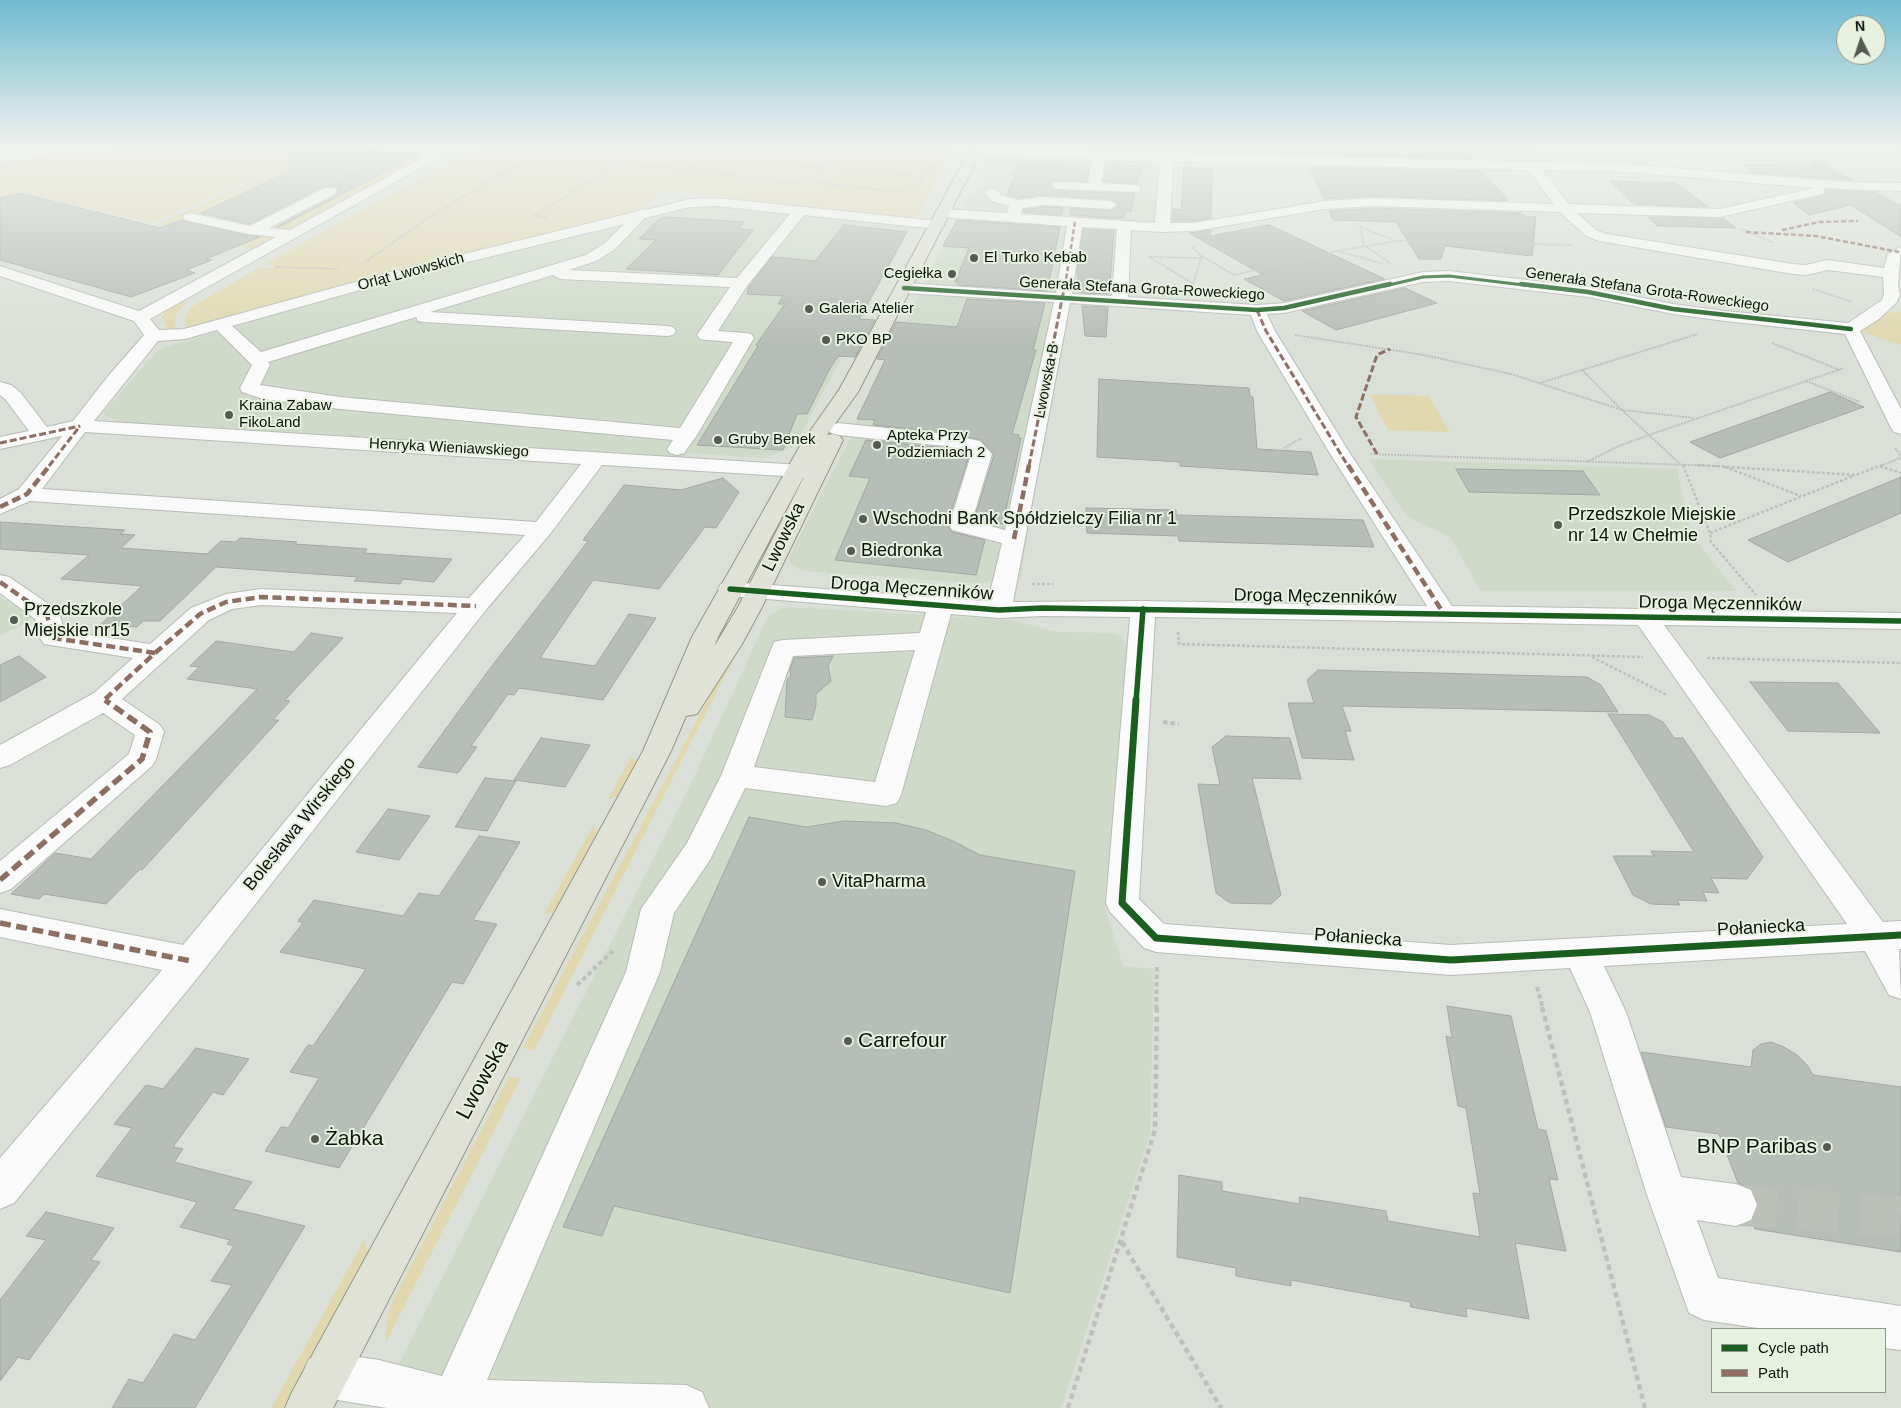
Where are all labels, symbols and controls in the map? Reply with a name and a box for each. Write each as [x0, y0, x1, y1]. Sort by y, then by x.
north arrow [1836, 15, 1886, 65]
text: N [1854, 18, 1866, 34]
street label: Orląt Lwowskich [356, 249, 466, 295]
place label: El Turko Kebab [984, 249, 1087, 267]
marker: El Turko Kebab [968, 252, 980, 264]
street label: Generała Stefana Grota-Roweckiego [1524, 264, 1770, 316]
place label: Cegiełka [884, 265, 942, 283]
marker: Cegiełka [946, 268, 958, 280]
street label: Generała Stefana Grota-Roweckiego [1019, 274, 1265, 304]
place label: Galeria Atelier [819, 300, 914, 318]
marker: Galeria Atelier [803, 303, 815, 315]
place label: PKO BP [836, 331, 892, 349]
marker: PKO BP [820, 334, 832, 346]
street label: Lwowska B [1031, 342, 1063, 420]
place label: Kraina Zabaw FikoLand [239, 397, 332, 432]
marker: Kraina Zabaw FikoLand [223, 409, 235, 421]
place label: Apteka Przy Podziemiach 2 [887, 427, 985, 462]
place label: Gruby Benek [728, 431, 816, 449]
marker: Gruby Benek [712, 434, 724, 446]
street label: Henryka Wieniawskiego [369, 435, 529, 461]
marker: Apteka Przy Podziemiach 2 [871, 439, 883, 451]
street label: Lwowska [758, 499, 810, 575]
place label: Przedszkole Miejskie nr 14 w Chełmie [1568, 504, 1736, 546]
place label: Wschodni Bank Spółdzielczy Filia nr 1 [873, 508, 1177, 530]
marker: Wschodni Bank Spółdzielczy Filia nr 1 [857, 513, 869, 525]
marker: Przedszkole Miejskie nr 14 w Chełmie [1552, 519, 1564, 531]
place label: Biedronka [861, 540, 942, 562]
marker: Biedronka [845, 545, 857, 557]
street label: Droga Męczenników [830, 573, 994, 605]
street label: Droga Męczenników [1233, 585, 1397, 609]
street label: Droga Męczenników [1638, 592, 1802, 616]
place label: Przedszkole Miejskie nr15 [24, 599, 130, 642]
marker: Przedszkole Miejskie nr15 [8, 614, 20, 626]
street label: Bolesława Wirskiego [239, 753, 361, 895]
place label: VitaPharma [832, 871, 926, 893]
marker: VitaPharma [816, 876, 828, 888]
street label: Połaniecka [1716, 915, 1806, 941]
street label: Połaniecka [1313, 924, 1403, 952]
place label: Carrefour [858, 1028, 947, 1054]
marker: Carrefour [842, 1035, 854, 1047]
street label: Lwowska [452, 1036, 514, 1124]
place label: Żabka [325, 1126, 383, 1152]
marker: Żabka [309, 1133, 321, 1145]
place label: BNP Paribas [1697, 1134, 1817, 1160]
marker: BNP Paribas [1821, 1141, 1833, 1153]
legend [1711, 1328, 1886, 1393]
text: Cycle path [1758, 1339, 1829, 1356]
text: Path [1758, 1364, 1789, 1381]

